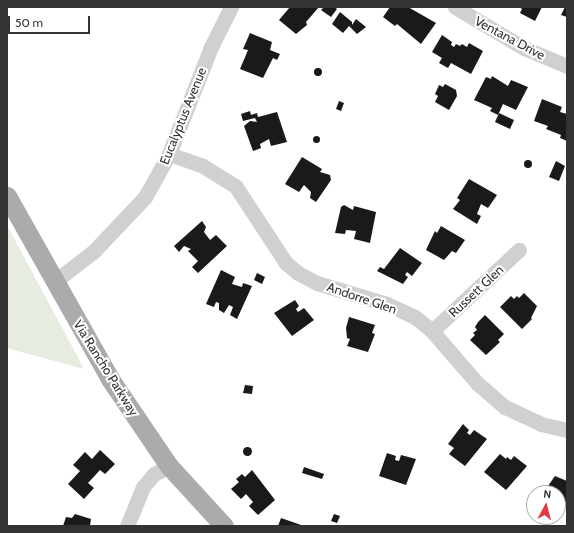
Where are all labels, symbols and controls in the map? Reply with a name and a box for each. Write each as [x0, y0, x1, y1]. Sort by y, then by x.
scale bar [10, 8, 92, 34]
street label: Ventana Drive [472, 13, 548, 63]
text: 50 m [15, 15, 43, 30]
street label: Eucalyptus Avenue [156, 65, 210, 167]
street label: Russett Glen [445, 262, 507, 320]
street label: Andorre Glen [325, 279, 399, 317]
street label: Via Rancho Parkway [70, 317, 142, 419]
north arrow [526, 485, 566, 525]
text: N [543, 487, 552, 502]

